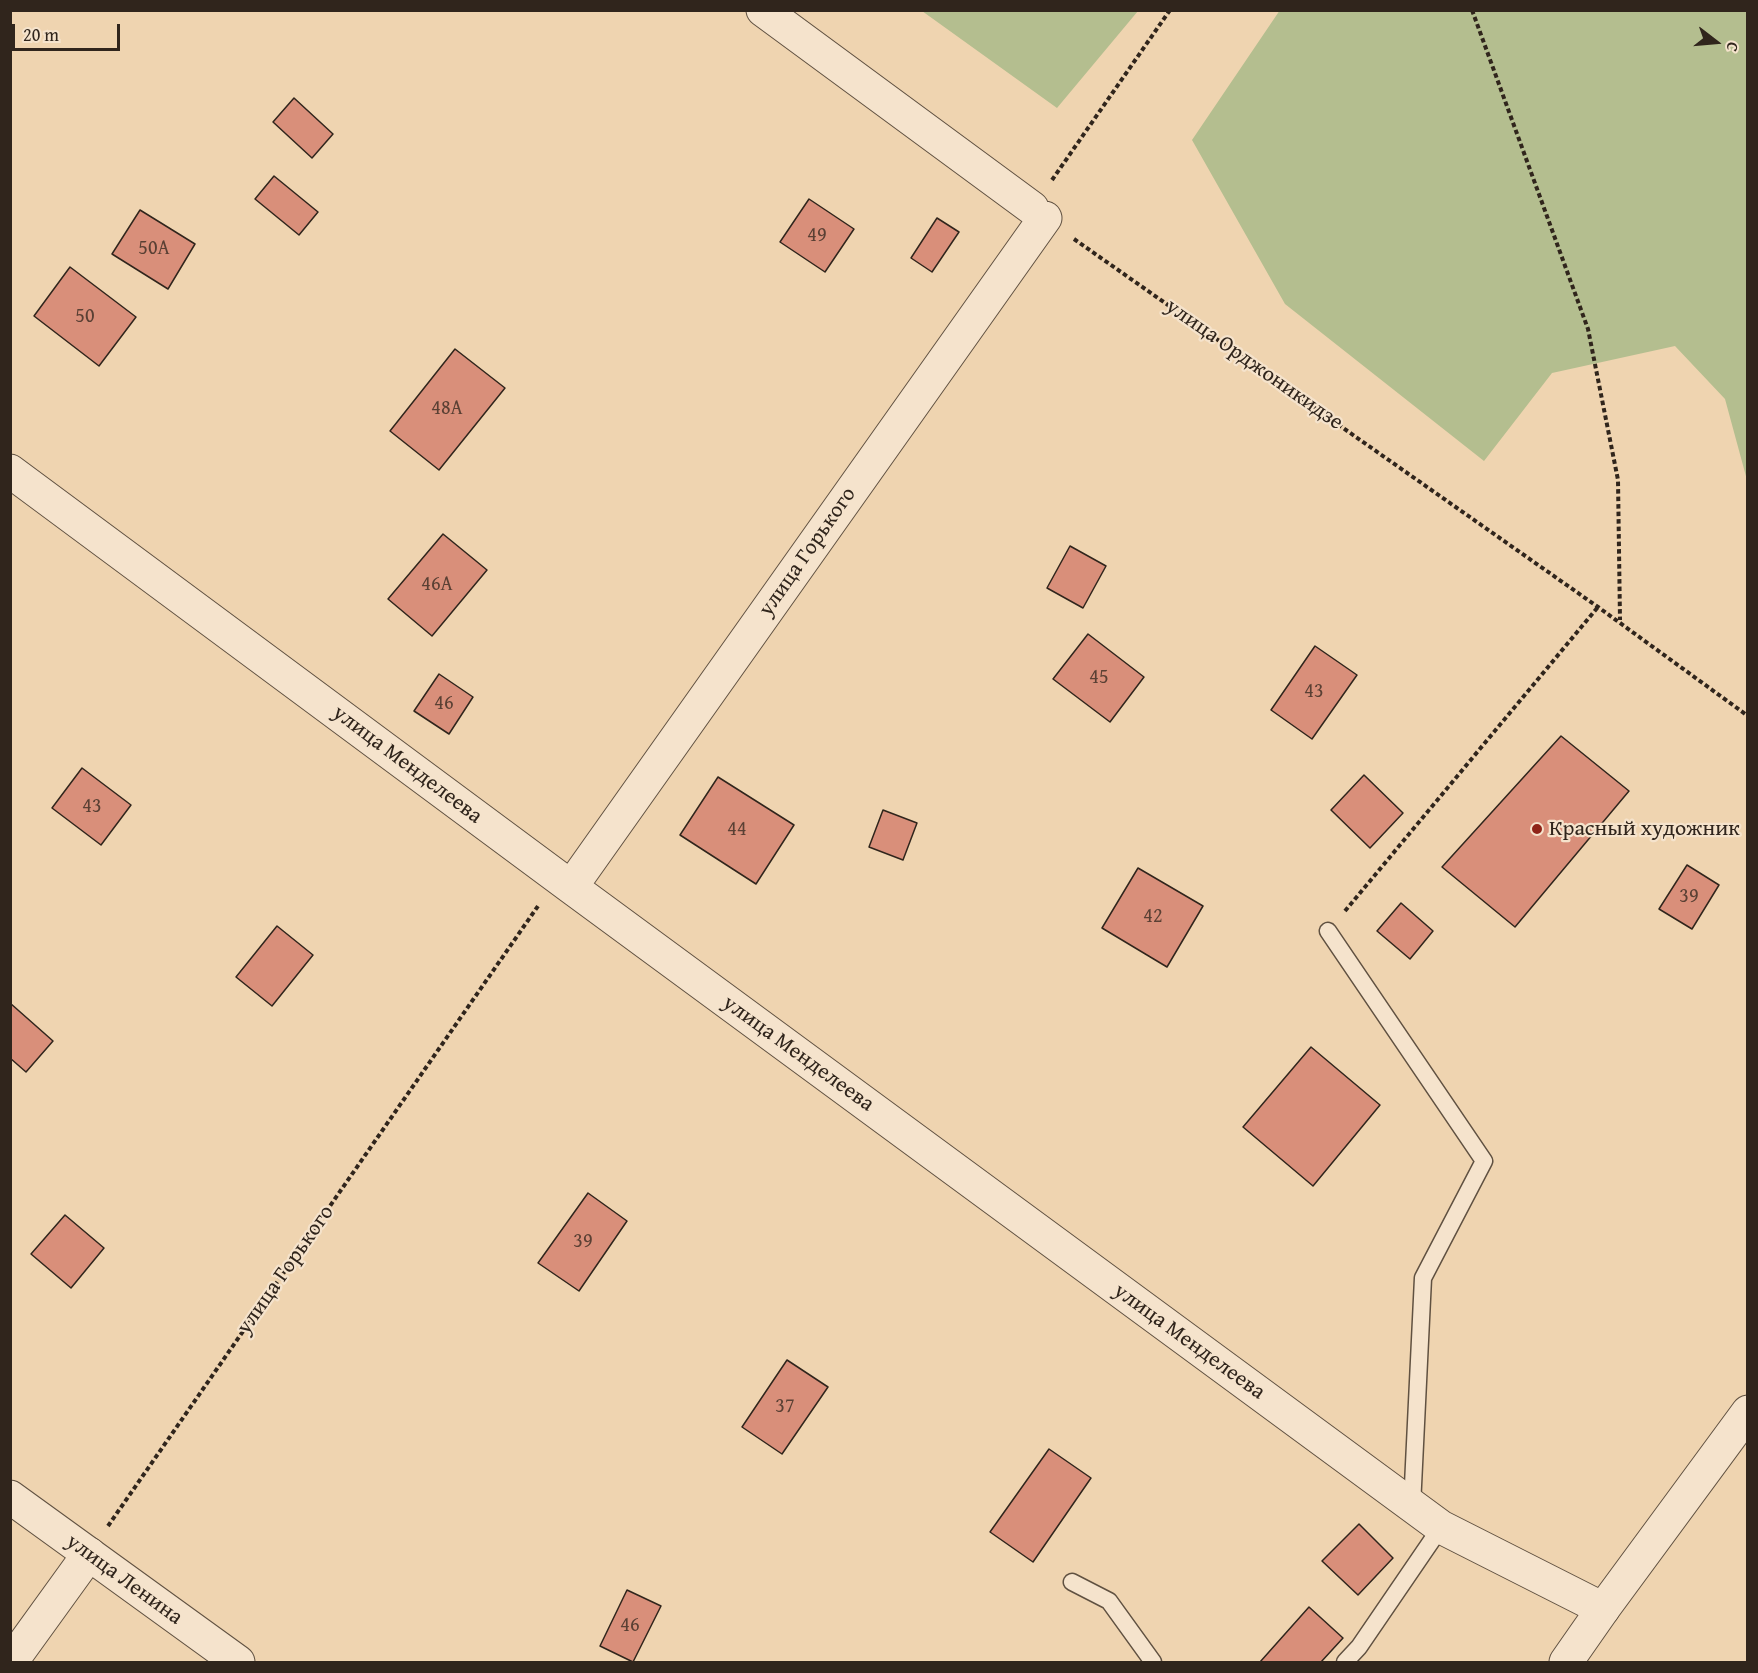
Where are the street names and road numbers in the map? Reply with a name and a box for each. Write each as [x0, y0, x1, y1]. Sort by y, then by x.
street label: улица Орджоникидзе [1160, 294, 1348, 436]
street label: улица Горького [754, 482, 862, 622]
street label: улица Менделеева [327, 700, 487, 830]
street label: улица Менделеева [717, 990, 879, 1118]
street label: улица Горького [232, 1200, 340, 1340]
street label: улица Менделеева [1108, 1278, 1270, 1406]
street label: улица Ленина [61, 1529, 187, 1631]

